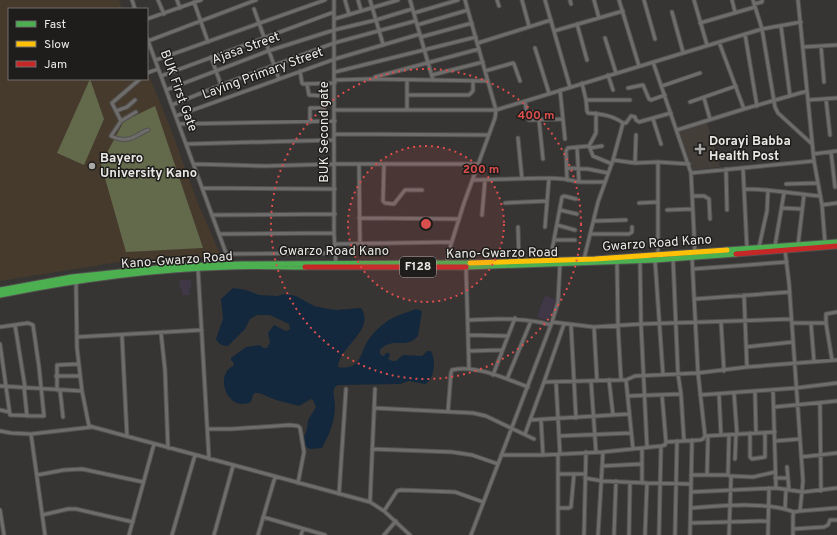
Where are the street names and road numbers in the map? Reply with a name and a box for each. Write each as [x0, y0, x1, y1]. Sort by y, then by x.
street label: Ajasa Street [210, 29, 282, 69]
street label: Laying Primary Street [200, 45, 326, 103]
street label: BUK First Gate [156, 48, 200, 134]
street label: BUK Second gate [317, 81, 333, 183]
street label: Gwarzo Road Kano [602, 232, 712, 256]
street label: Gwarzo Road Kano [279, 244, 389, 260]
street label: Kano-Gwarzo Road [446, 245, 558, 263]
street label: Kano-Gwarzo Road [121, 249, 233, 273]
road number: F128 [400, 257, 436, 277]

